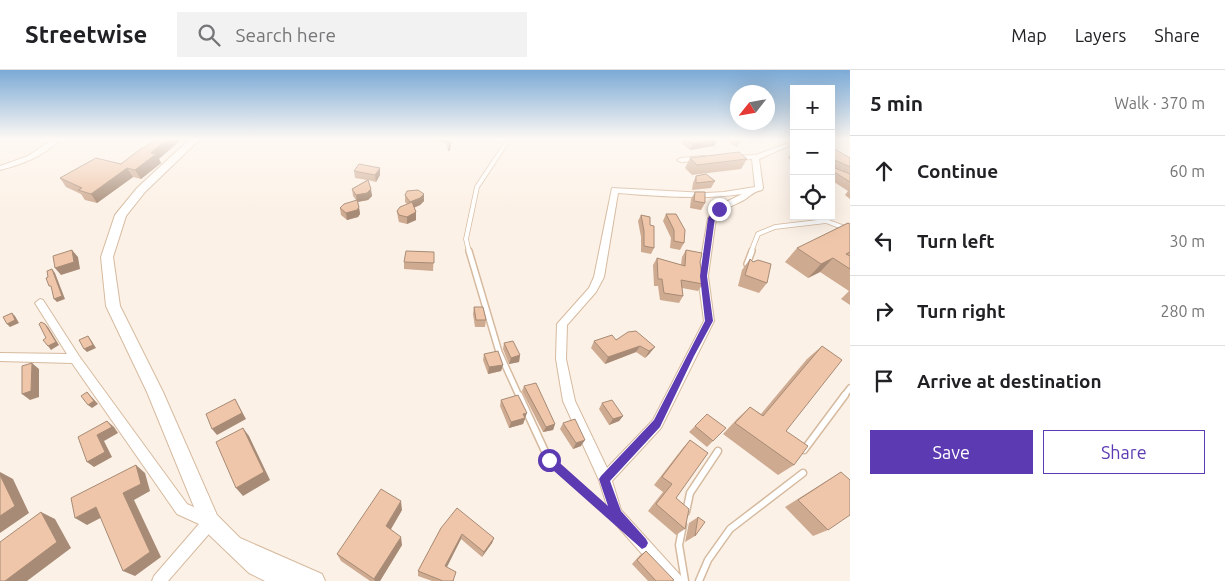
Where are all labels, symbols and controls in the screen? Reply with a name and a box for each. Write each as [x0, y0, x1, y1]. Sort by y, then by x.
search box [177, 12, 527, 57]
text: Streetwise [25, 21, 147, 48]
icon: search [195, 21, 223, 49]
text: Search here [235, 24, 336, 46]
text: Map [1011, 25, 1047, 45]
text: Layers [1075, 25, 1126, 45]
text: Share [1154, 25, 1200, 45]
north arrow [730, 85, 775, 130]
map controls [790, 85, 835, 220]
button: + [790, 85, 835, 130]
text: 5 min [870, 91, 923, 115]
text: Walk · 370 m [1114, 94, 1205, 112]
button: − [790, 130, 835, 175]
icon: ahead [870, 157, 898, 185]
text: Continue [917, 160, 998, 182]
text: 60 m [1169, 162, 1205, 180]
button: locate [790, 175, 835, 220]
route end [708, 198, 731, 221]
icon: left [870, 227, 898, 255]
text: Turn left [917, 230, 995, 252]
text: 30 m [1169, 232, 1205, 250]
icon: right [870, 297, 898, 325]
text: Turn right [917, 300, 1005, 322]
text: 280 m [1160, 302, 1205, 320]
icon: arrive [870, 367, 898, 395]
text: Arrive at destination [917, 370, 1102, 392]
button: Save [870, 430, 1033, 474]
button: Share [1043, 430, 1205, 474]
route start [538, 449, 561, 472]

